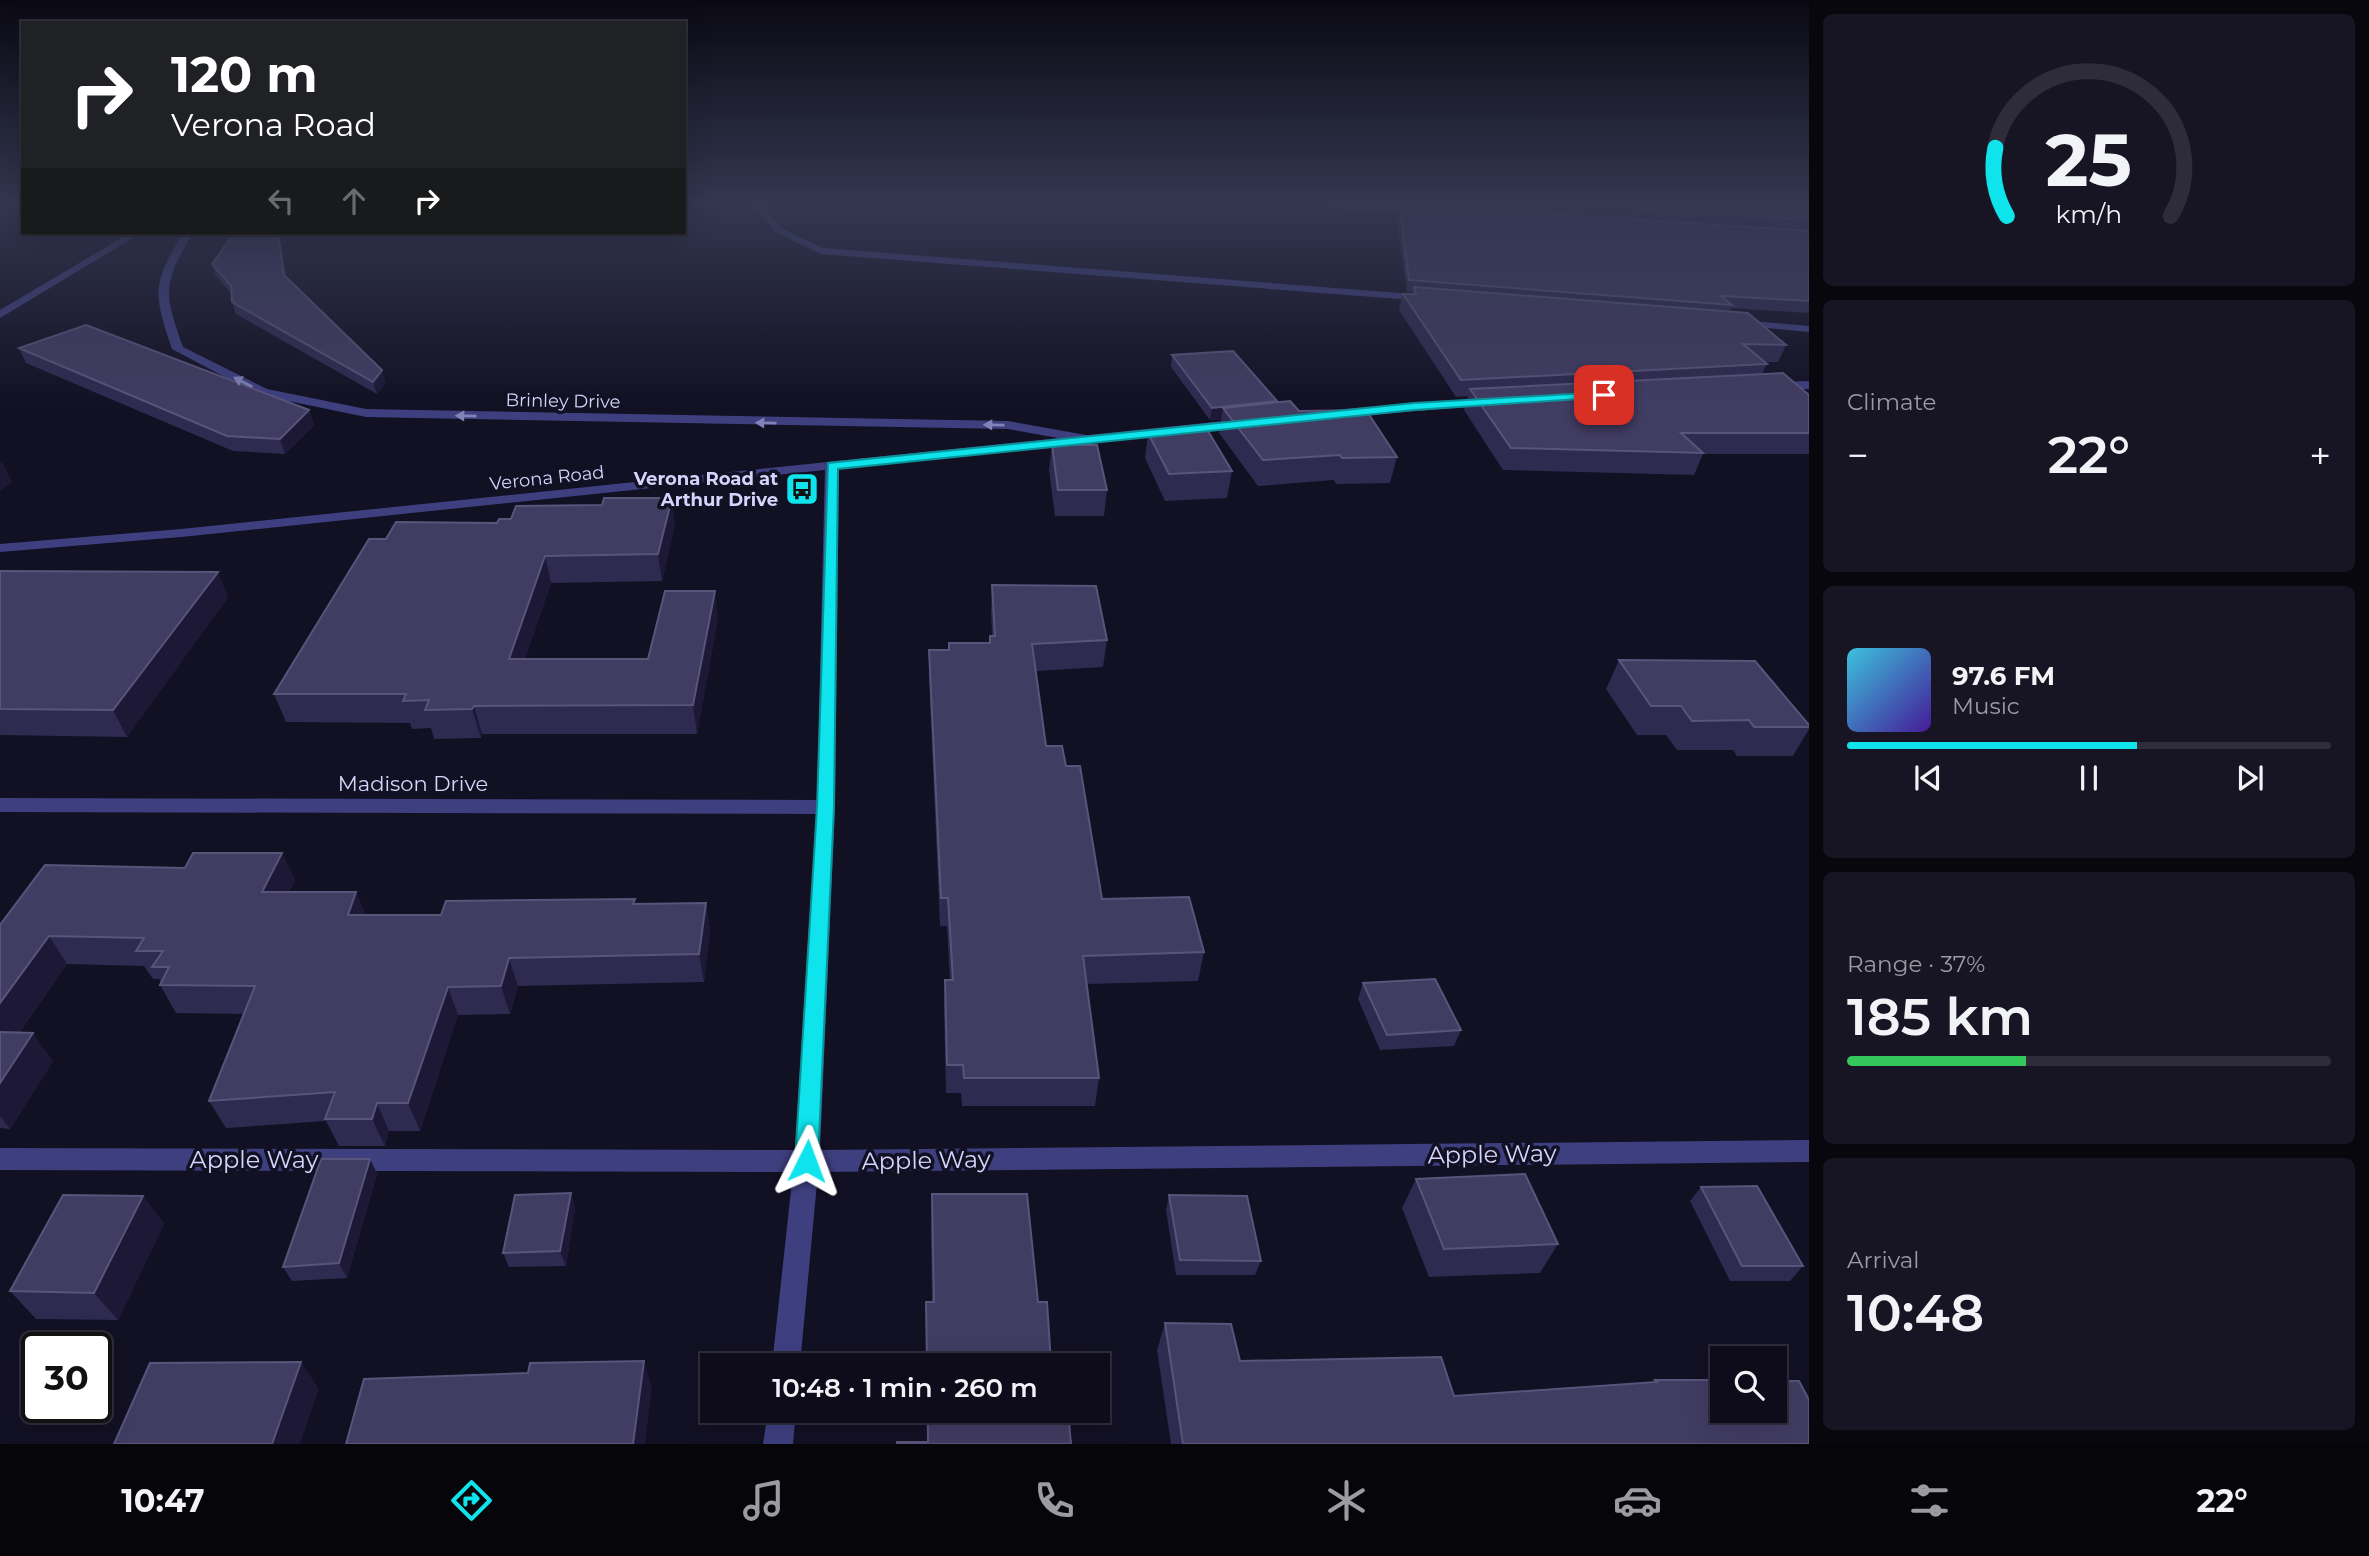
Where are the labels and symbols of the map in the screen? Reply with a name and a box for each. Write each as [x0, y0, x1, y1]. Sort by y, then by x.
pin [1574, 365, 1634, 425]
one-way arrow [233, 376, 253, 387]
street label: Brinley Drive [505, 389, 621, 413]
one-way arrow [454, 410, 476, 422]
one-way arrow [755, 417, 777, 429]
one-way arrow [983, 419, 1005, 431]
street label: Verona Road [489, 461, 605, 495]
place label: Verona Road at Arthur Drive [633, 468, 778, 511]
bus stop icon: Verona Road at Arthur Drive [783, 470, 821, 508]
street label: Madison Drive [338, 771, 488, 796]
position arrow [770, 1124, 844, 1198]
street label: Apple Way [1427, 1138, 1557, 1170]
street label: Apple Way [861, 1144, 991, 1176]
street label: Apple Way [189, 1145, 319, 1174]
speed limit sign: 30 [21, 1332, 112, 1423]

